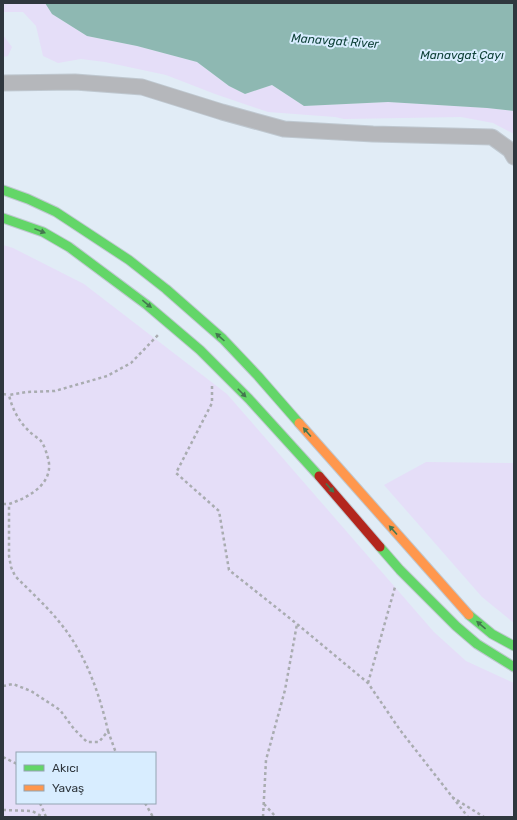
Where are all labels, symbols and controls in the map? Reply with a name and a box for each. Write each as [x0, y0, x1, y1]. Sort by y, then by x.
water label: Manavgat River [291, 31, 380, 51]
water label: Manavgat Çayı [420, 48, 504, 62]
one-way arrow [34, 229, 46, 235]
one-way arrow [141, 300, 152, 309]
one-way arrow [214, 332, 225, 341]
one-way arrow [237, 388, 247, 398]
one-way arrow [303, 427, 312, 438]
one-way arrow [325, 484, 334, 493]
one-way arrow [388, 525, 398, 535]
one-way arrow [476, 621, 487, 630]
legend [16, 752, 156, 804]
text: Akıcı [52, 761, 79, 775]
text: Yavaş [52, 781, 84, 795]

